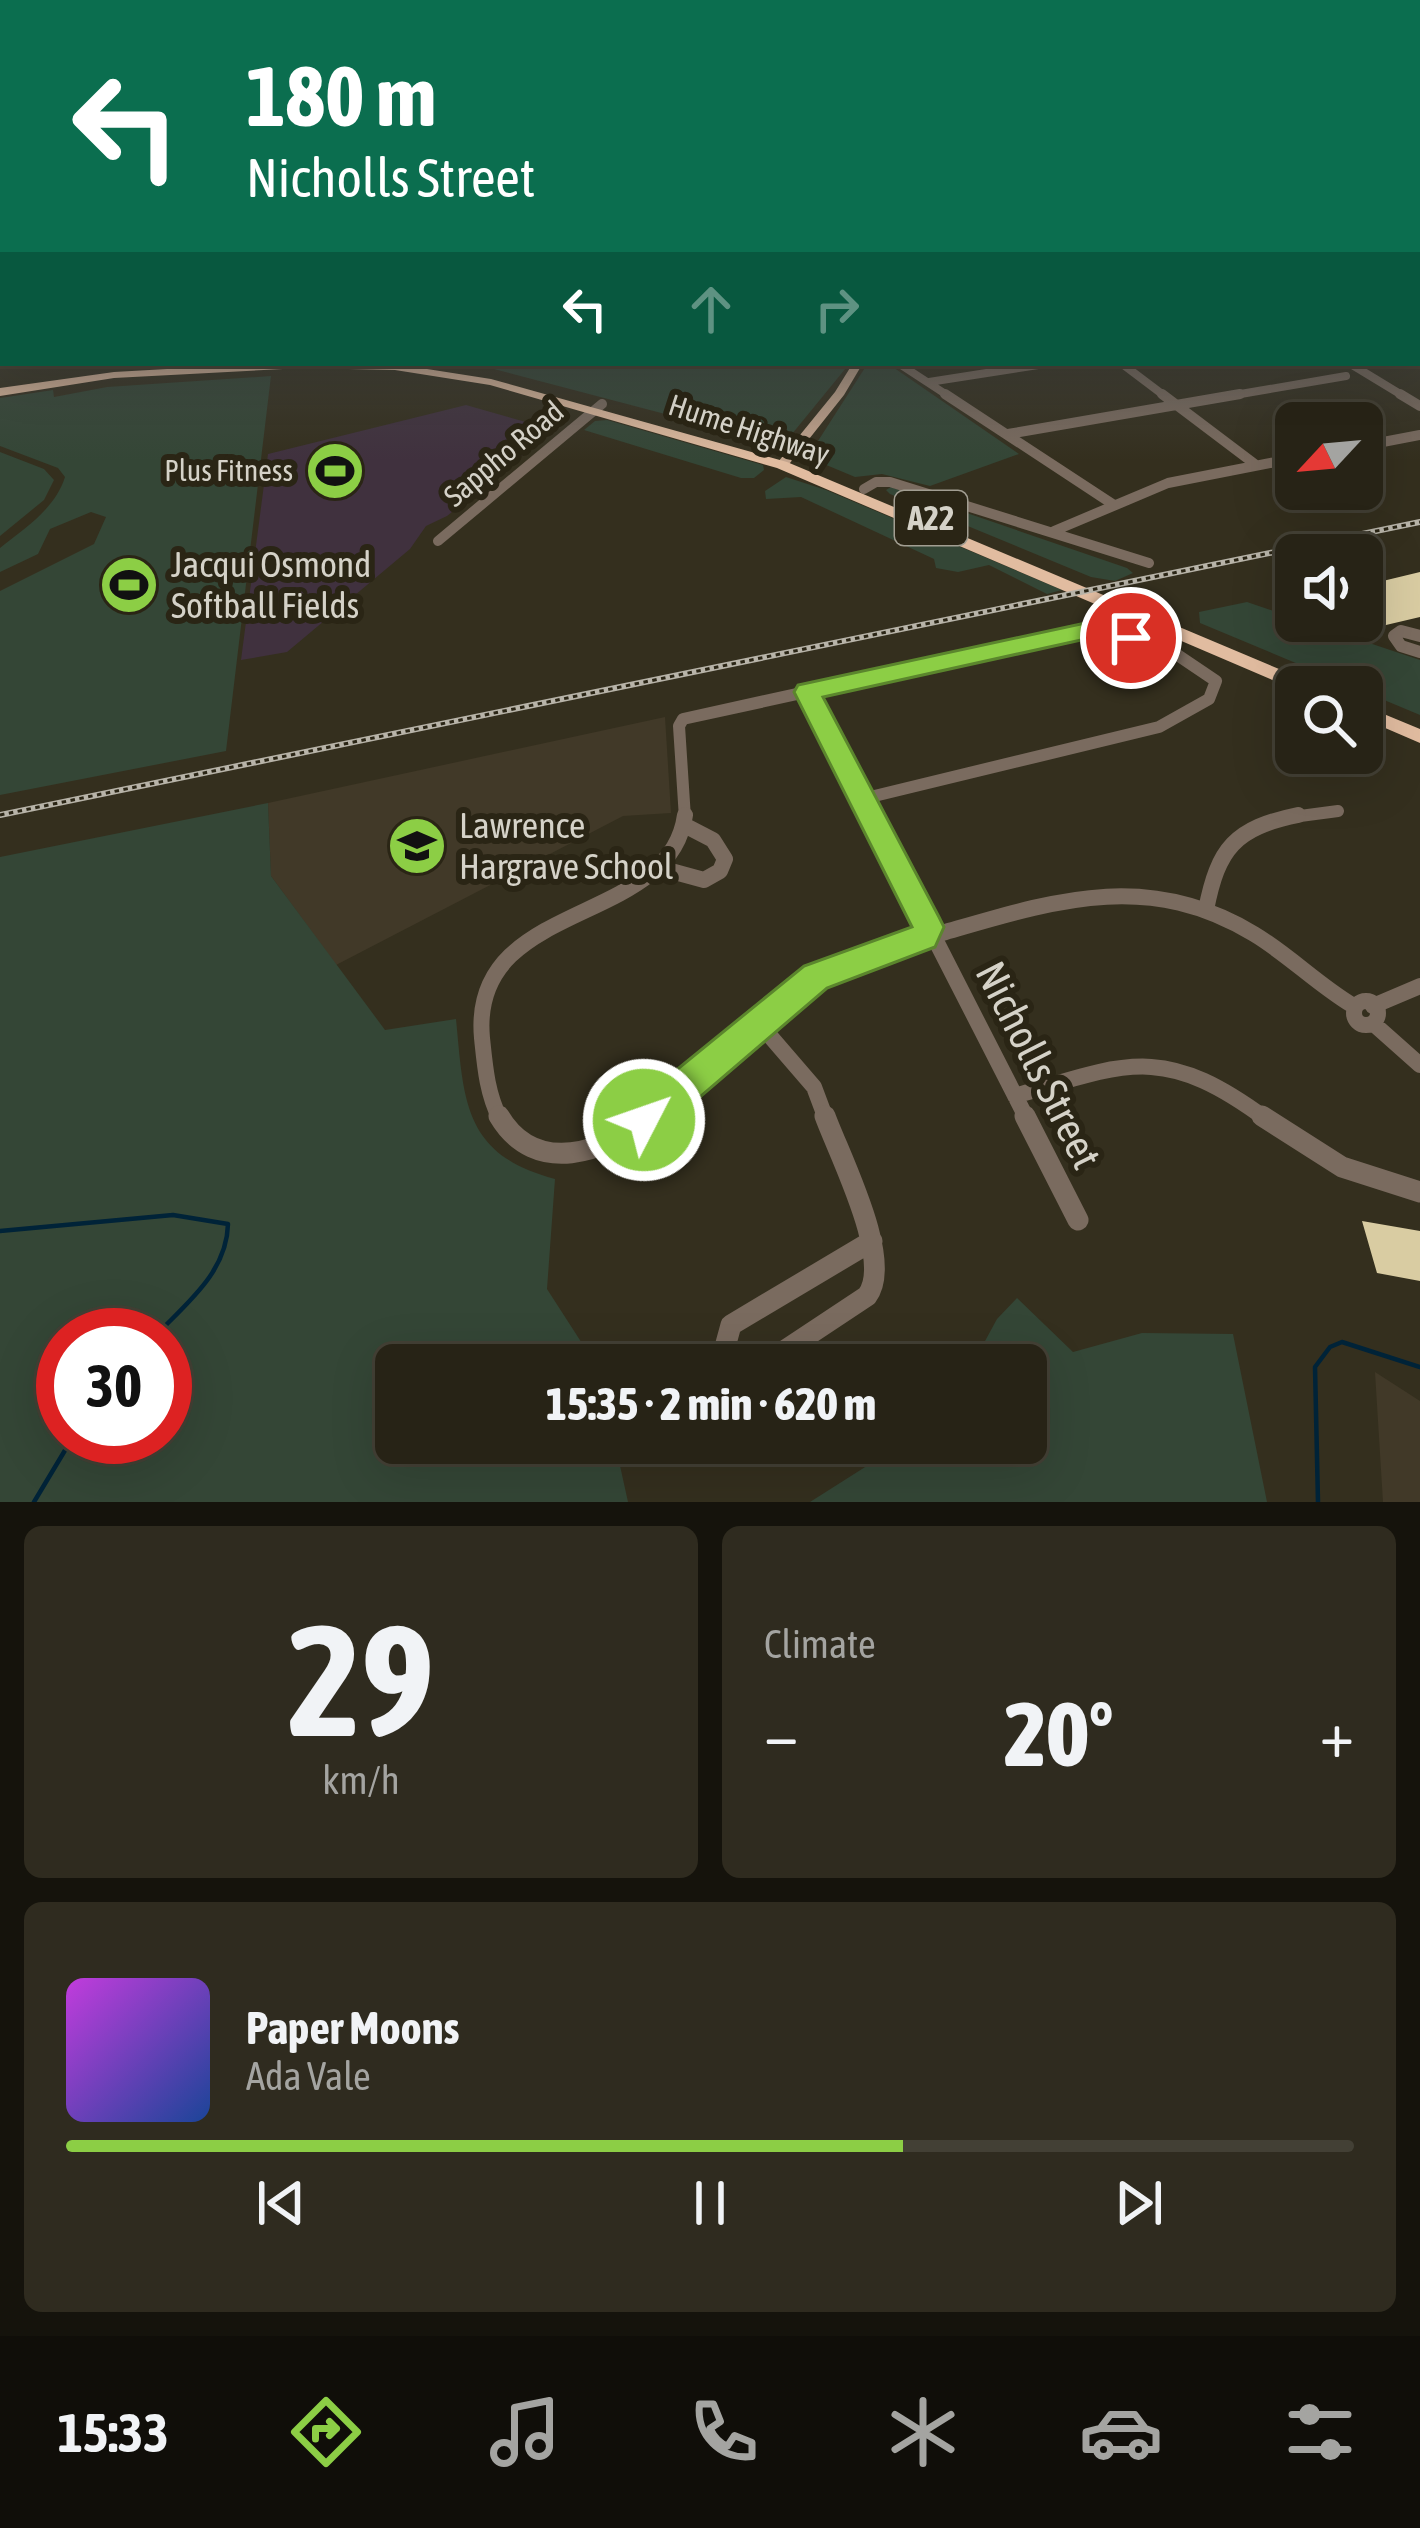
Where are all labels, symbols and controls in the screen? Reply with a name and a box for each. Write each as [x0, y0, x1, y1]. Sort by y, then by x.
icon: left [48, 48, 204, 204]
text: 180 m [246, 48, 436, 144]
text: Nicholls Street [246, 147, 535, 208]
icon: left [552, 276, 618, 342]
icon: ahead [678, 276, 744, 342]
icon: right [804, 276, 870, 342]
street label: Hume Highway [665, 387, 834, 471]
street label: Sappho Road [437, 394, 570, 513]
north arrow [1275, 402, 1383, 510]
map controls [1275, 402, 1383, 774]
sports icon: Plus Fitness [304, 440, 366, 502]
place label: Plus Fitness [164, 453, 293, 487]
road number: A22 [895, 491, 967, 545]
button: sound [1275, 534, 1383, 642]
place label: Jacqui Osmond Softball Fields [171, 543, 371, 626]
sports icon: Jacqui Osmond Softball Fields [98, 554, 160, 616]
pin [1080, 587, 1182, 689]
icon: arrive [1098, 605, 1164, 671]
button: search [1275, 666, 1383, 774]
place label: Lawrence Hargrave School [459, 804, 674, 887]
school or university icon: Lawrence Hargrave School [386, 815, 448, 877]
street label: Nicholls Street [967, 954, 1111, 1176]
position arrow [581, 1057, 707, 1183]
speed limit sign: 30 [36, 1308, 192, 1464]
text: 15:35 · 2 min · 620 m [546, 1378, 876, 1430]
text: 29 [288, 1590, 434, 1769]
text: Climate [764, 1622, 876, 1666]
text: 20° [1004, 1682, 1114, 1785]
text: − [764, 1695, 798, 1771]
text: + [1320, 1695, 1354, 1771]
text: km/h [322, 1758, 400, 1802]
text: Paper Moons [246, 2002, 459, 2054]
text: Ada Vale [246, 2054, 371, 2098]
icon: previous [248, 2170, 314, 2236]
icon: pause [677, 2170, 743, 2236]
icon: next [1106, 2170, 1172, 2236]
icon: directions [284, 2390, 368, 2474]
icon: music [483, 2390, 567, 2474]
icon: phone [682, 2390, 766, 2474]
icon: climate [881, 2390, 965, 2474]
icon: car [1079, 2390, 1163, 2474]
icon: filters [1278, 2390, 1362, 2474]
text: 15:33 [57, 2402, 169, 2463]

